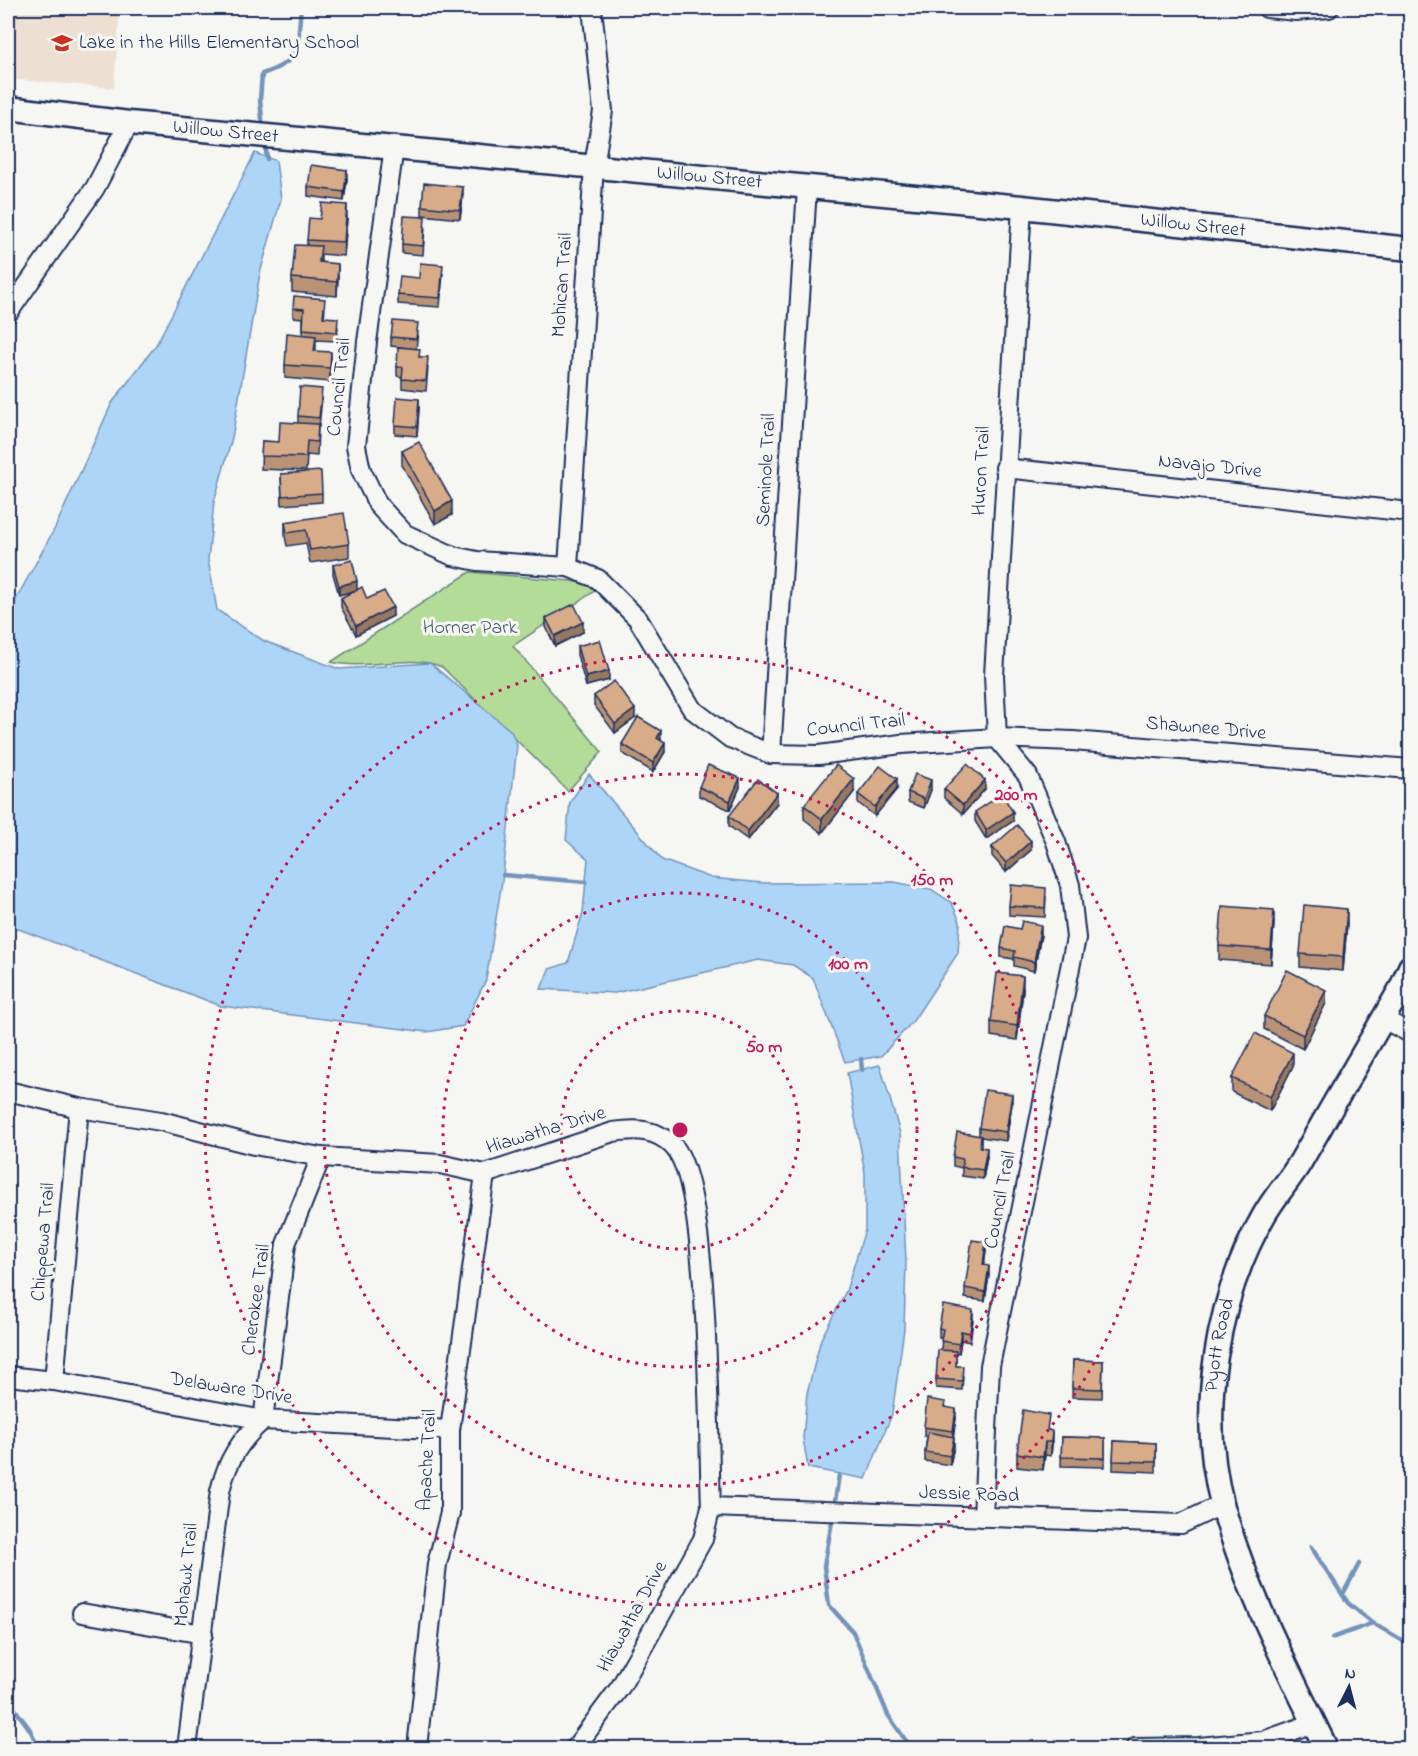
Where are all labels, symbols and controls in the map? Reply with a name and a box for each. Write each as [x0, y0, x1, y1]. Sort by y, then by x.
place label: Lake in the Hills Elementary School [79, 29, 359, 58]
school or university icon: Lake in the Hills Elementary School [50, 31, 74, 55]
street label: Willow Street [172, 113, 280, 152]
street label: Willow Street [655, 158, 764, 197]
street label: Willow Street [1139, 205, 1248, 246]
street label: Mohican Trail [545, 232, 581, 338]
street label: Council Trail [320, 336, 360, 438]
street label: Seminole Trail [750, 413, 784, 527]
street label: Huron Trail [965, 425, 999, 517]
street label: Navajo Drive [1157, 447, 1263, 487]
park label: Horner Park [423, 614, 517, 643]
street label: Council Trail [805, 706, 907, 746]
street label: Shawnee Drive [1145, 709, 1267, 749]
text: 200 m [994, 783, 1038, 809]
text: 150 m [911, 868, 953, 894]
text: 100 m [828, 952, 868, 978]
text: 50 m [746, 1035, 782, 1061]
street label: Hiawatha Drive [483, 1099, 609, 1163]
centre of rings [670, 1120, 690, 1140]
street label: Council Trail [977, 1149, 1025, 1251]
street label: Chippewa Trail [24, 1181, 64, 1303]
street label: Cherokee Trail [235, 1242, 279, 1358]
street label: Pyott Road [1198, 1295, 1243, 1393]
street label: Delaware Drive [167, 1365, 294, 1413]
street label: Apache Trail [411, 1408, 445, 1512]
street label: Jessie Road [918, 1479, 1020, 1511]
street label: Mohawk Trail [167, 1522, 207, 1628]
street label: Hiawatha Drive [590, 1556, 676, 1678]
north arrow [1319, 1657, 1379, 1717]
text: N [1344, 1662, 1357, 1687]

